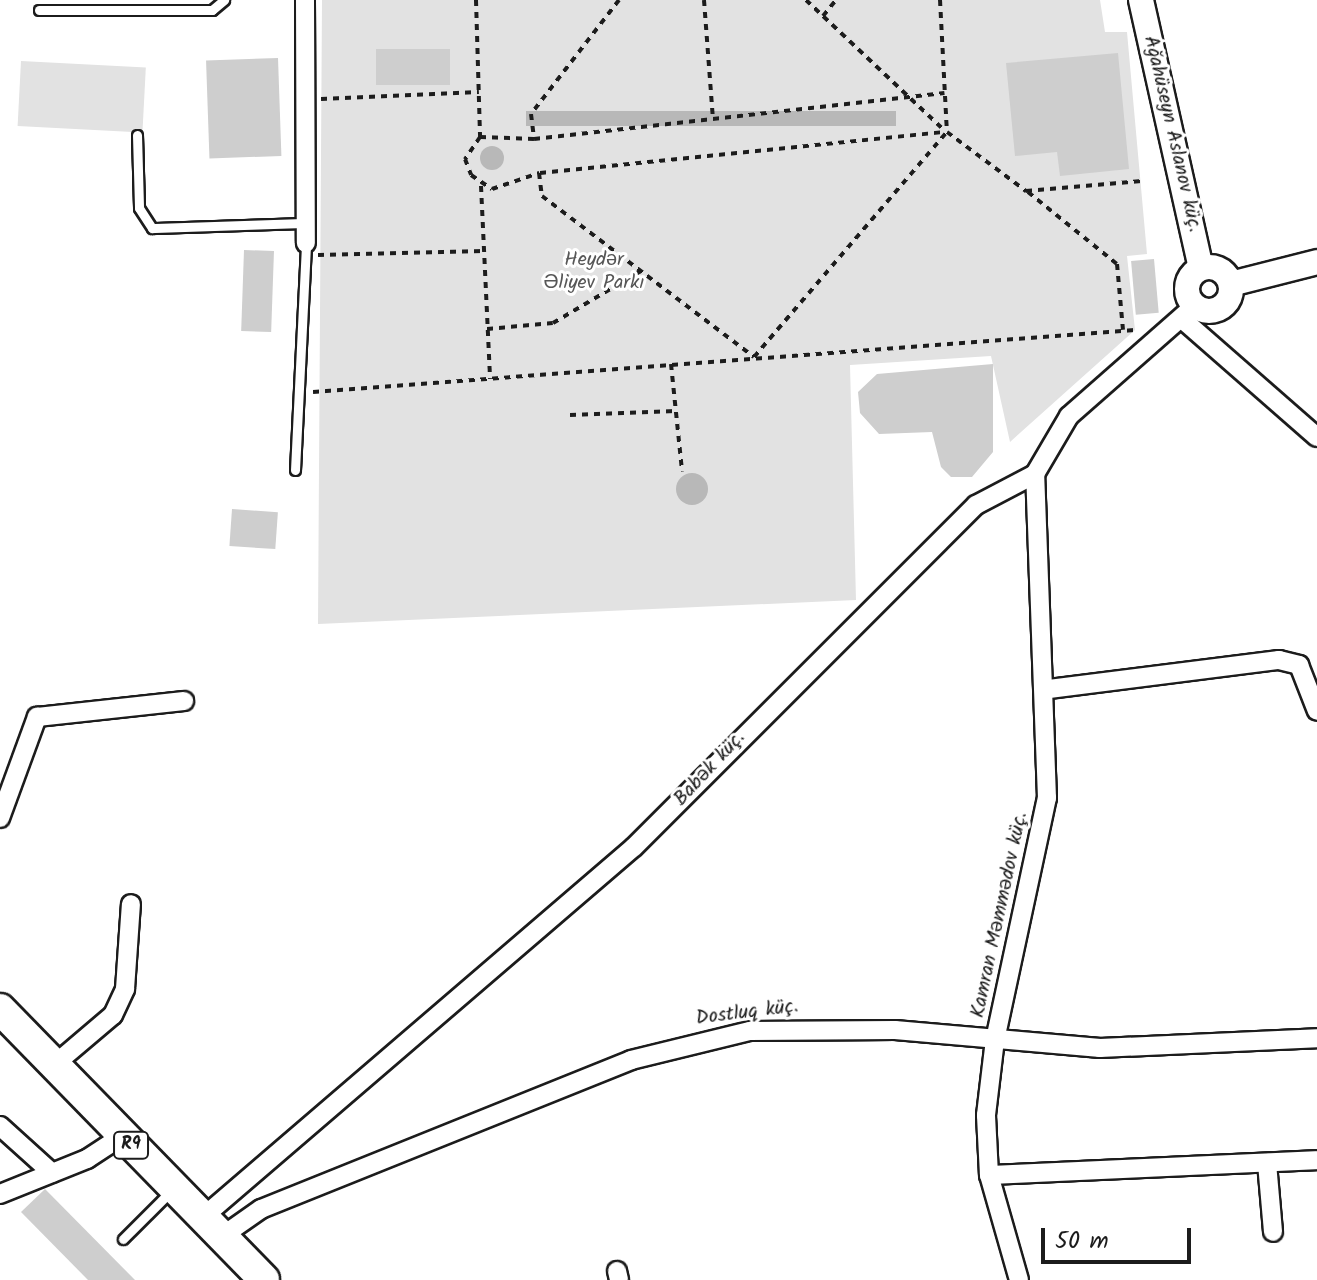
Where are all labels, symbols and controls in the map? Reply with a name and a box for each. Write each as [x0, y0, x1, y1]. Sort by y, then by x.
street label: Ağahüseyn Aslanov küç. [1138, 34, 1206, 234]
park label: Heydər Əliyev Parkı [544, 249, 644, 296]
street label: Babək küç. [669, 727, 751, 811]
street label: Kamran Məmmədov küç. [966, 810, 1034, 1020]
street label: Dostluq küç. [694, 995, 800, 1031]
road number: R9 [113, 1131, 149, 1159]
scale bar [1045, 1212, 1195, 1262]
text: 50 m [1055, 1222, 1109, 1261]

